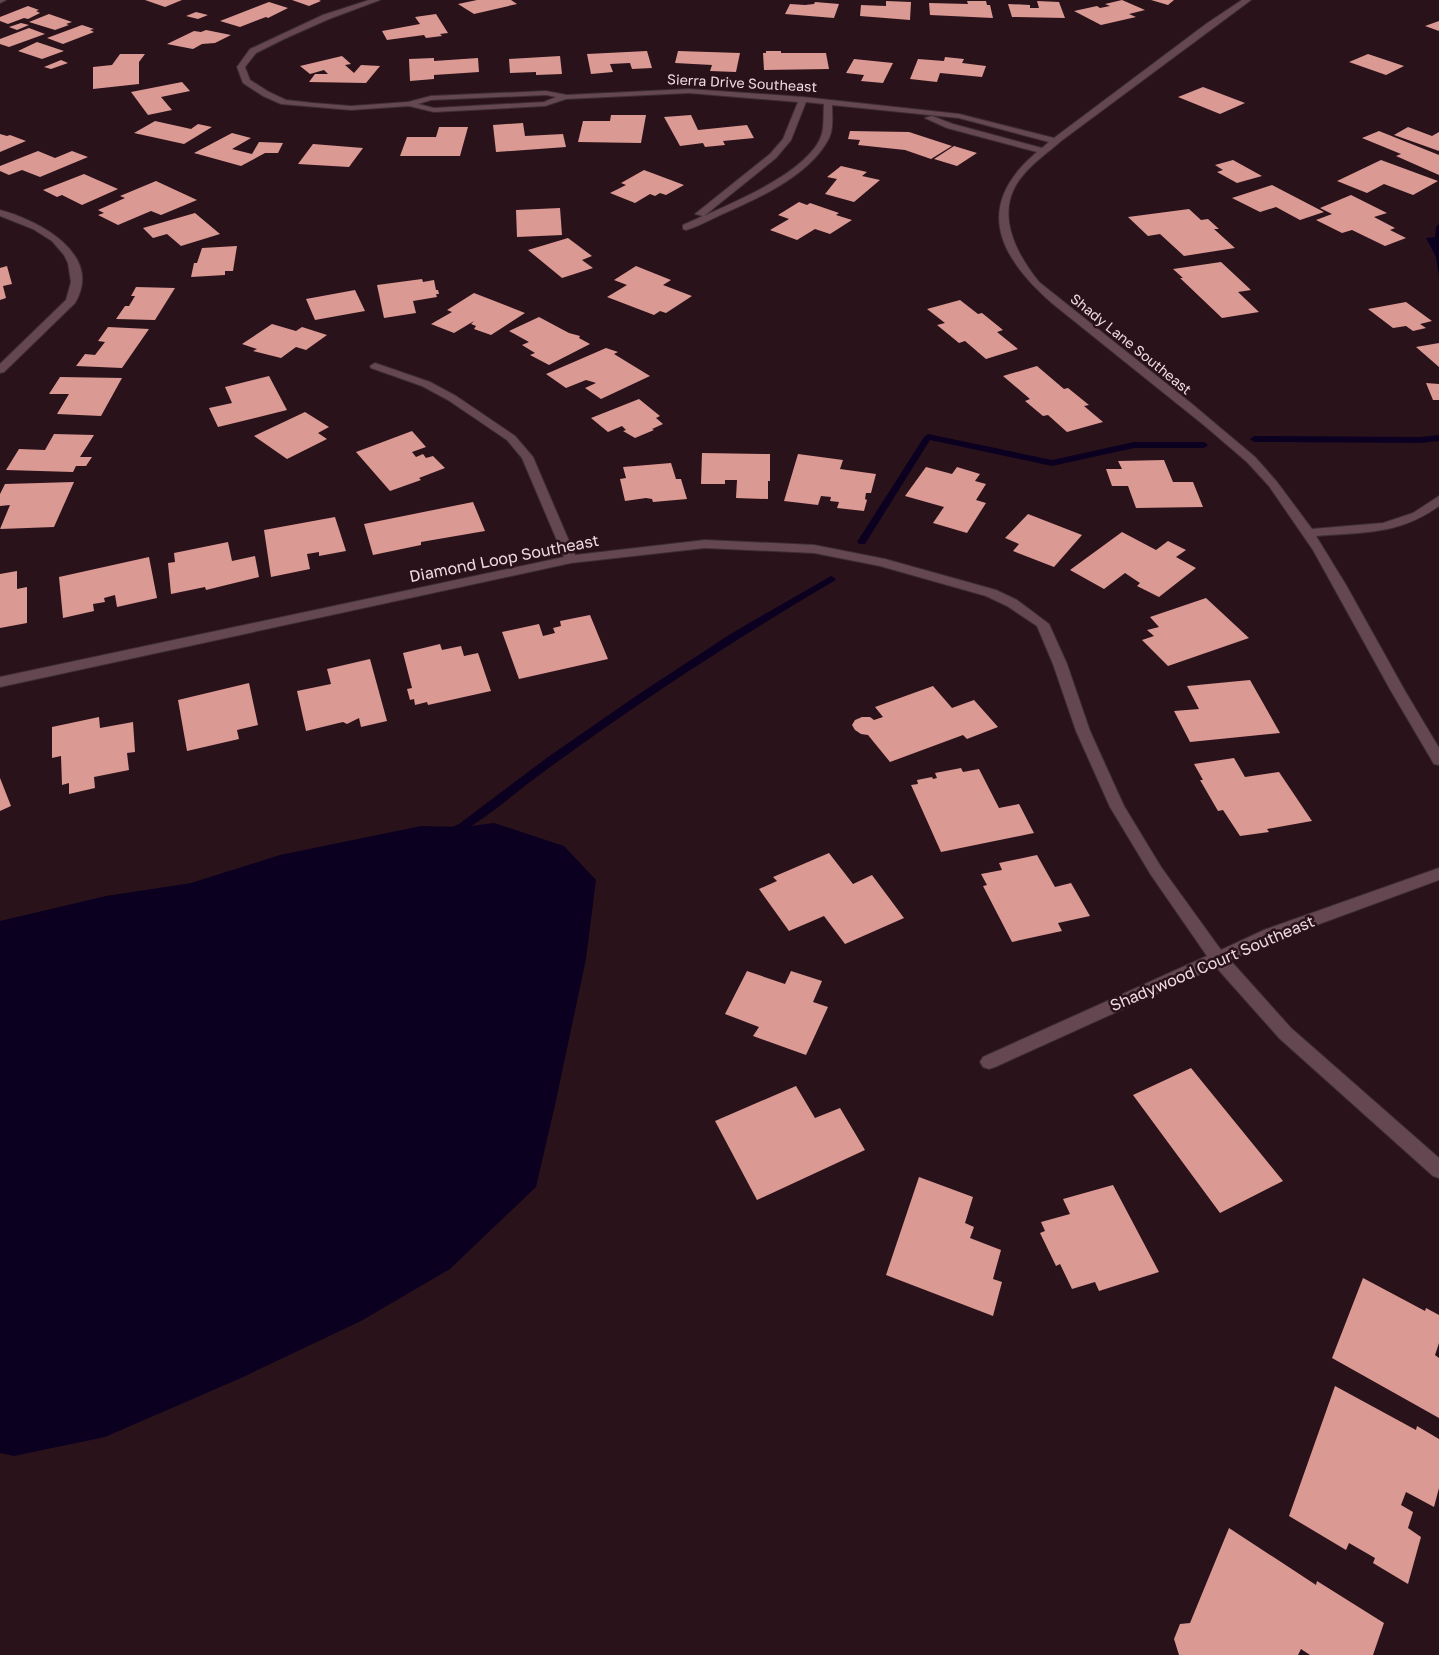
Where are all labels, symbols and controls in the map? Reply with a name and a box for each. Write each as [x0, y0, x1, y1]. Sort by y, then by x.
street label: Sierra Drive Southeast [667, 70, 818, 95]
street label: Shady Lane Southeast [1067, 290, 1195, 398]
street label: Diamond Loop Southeast [407, 530, 601, 586]
street label: Shadywood Court Southeast [1107, 911, 1317, 1015]

